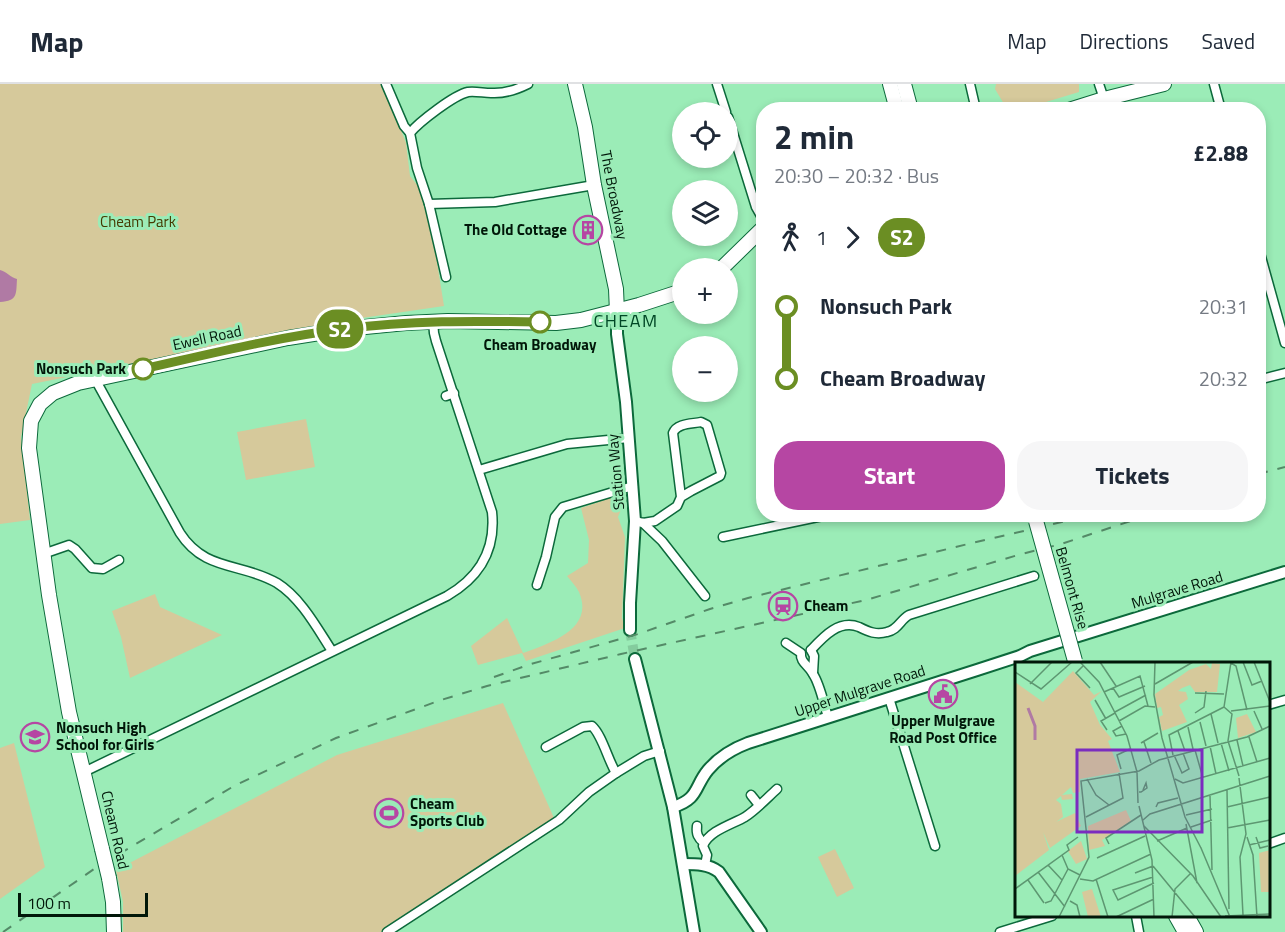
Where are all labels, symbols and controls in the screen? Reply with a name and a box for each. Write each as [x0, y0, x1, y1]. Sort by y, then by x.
text: Map [30, 20, 84, 63]
text: Map [1007, 25, 1047, 57]
text: Directions [1080, 25, 1169, 57]
text: Saved [1202, 25, 1255, 57]
map controls [672, 102, 738, 402]
button: locate [672, 102, 738, 168]
text: 2 min [774, 112, 854, 162]
text: £2.88 [1193, 136, 1248, 170]
street label: The Broadway [595, 148, 634, 242]
text: 20:30 – 20:32 · Bus [774, 160, 939, 191]
button: layers [672, 180, 738, 246]
park label: Cheam Park [100, 210, 176, 233]
building icon: The Old Cottage [572, 214, 604, 246]
place label: The Old Cottage [464, 218, 567, 241]
icon: walk [774, 221, 807, 254]
icon: forward [836, 221, 869, 254]
text: S2 [890, 221, 913, 253]
text: 1 [816, 222, 827, 253]
button: + [672, 258, 738, 324]
text: Nonsuch Park [820, 289, 952, 323]
text: 20:31 [1199, 291, 1248, 322]
district label: CHEAM [593, 307, 659, 334]
line badge: S2 [313, 310, 367, 348]
marker: Cheam Broadway [529, 311, 551, 333]
text: S2 [328, 313, 352, 345]
street label: Ewell Road [170, 319, 243, 356]
place label: Cheam Broadway [484, 333, 597, 356]
button: − [672, 336, 738, 402]
place label: Nonsuch Park [36, 357, 126, 380]
marker: Nonsuch Park [132, 358, 154, 380]
text: Cheam Broadway [820, 361, 986, 395]
text: 20:32 [1199, 363, 1248, 394]
street label: Station Way [601, 433, 630, 511]
button: Start [774, 441, 1005, 510]
button: Tickets [1017, 441, 1248, 510]
street label: Belmont Rise [1050, 544, 1095, 632]
street label: Mulgrave Road [1128, 565, 1226, 614]
station icon: Cheam [767, 590, 799, 622]
place label: Cheam [804, 594, 848, 617]
street label: Upper Mulgrave Road [791, 659, 928, 723]
inset map [1015, 662, 1270, 917]
public building icon: Upper Mulgrave Road Post Office [927, 678, 959, 710]
place label: Upper Mulgrave Road Post Office [889, 709, 997, 749]
place label: Nonsuch High School for Girls [56, 716, 154, 756]
school or university icon: Nonsuch High School for Girls [19, 721, 51, 753]
street label: Cheam Road [95, 789, 136, 871]
place label: Cheam Sports Club [410, 792, 484, 832]
sports icon: Cheam Sports Club [373, 797, 405, 829]
scale bar [18, 890, 148, 918]
text: 100 m [27, 891, 71, 915]

